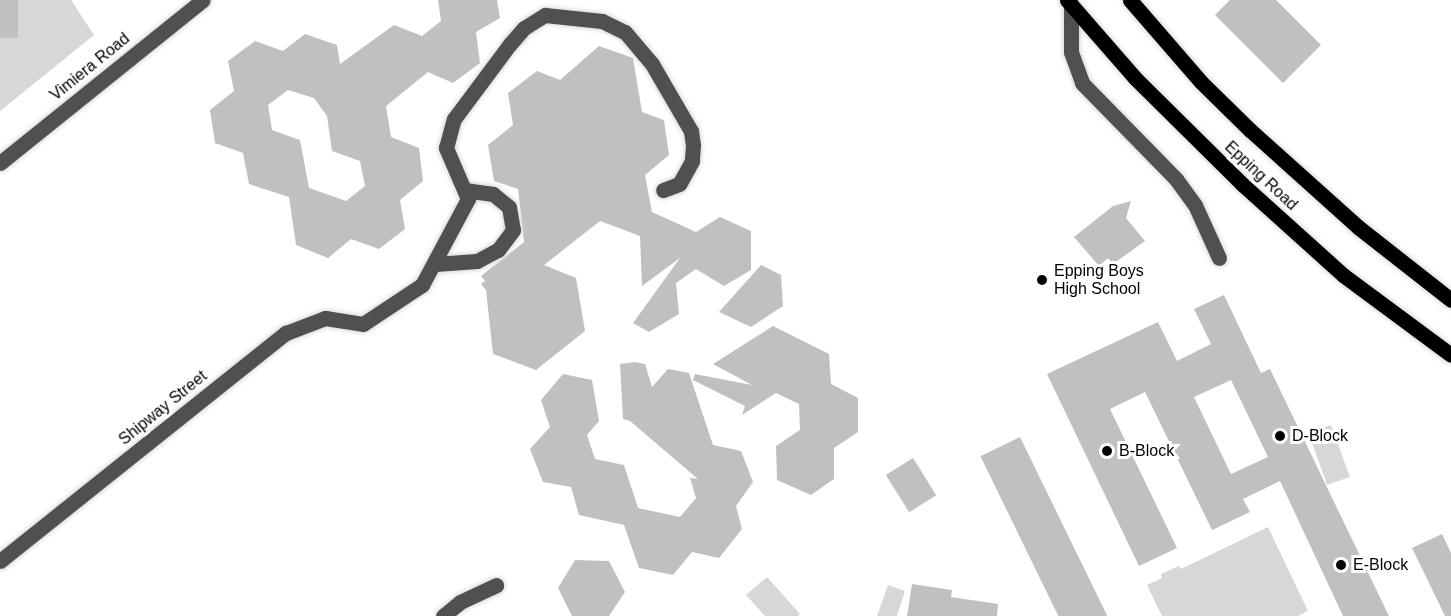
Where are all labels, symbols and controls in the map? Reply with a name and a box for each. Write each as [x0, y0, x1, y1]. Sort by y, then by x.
street label: Vimiera Road [46, 29, 134, 105]
street label: Epping Road [1221, 137, 1301, 215]
place label: Epping Boys High School [1054, 261, 1144, 299]
marker: Epping Boys High School [1035, 273, 1049, 287]
street label: Shipway Street [115, 367, 211, 449]
place label: D-Block [1292, 426, 1348, 446]
marker: D-Block [1273, 429, 1287, 443]
place label: B-Block [1119, 441, 1174, 461]
marker: B-Block [1100, 444, 1114, 458]
place label: E-Block [1353, 555, 1408, 575]
marker: E-Block [1334, 558, 1348, 572]

